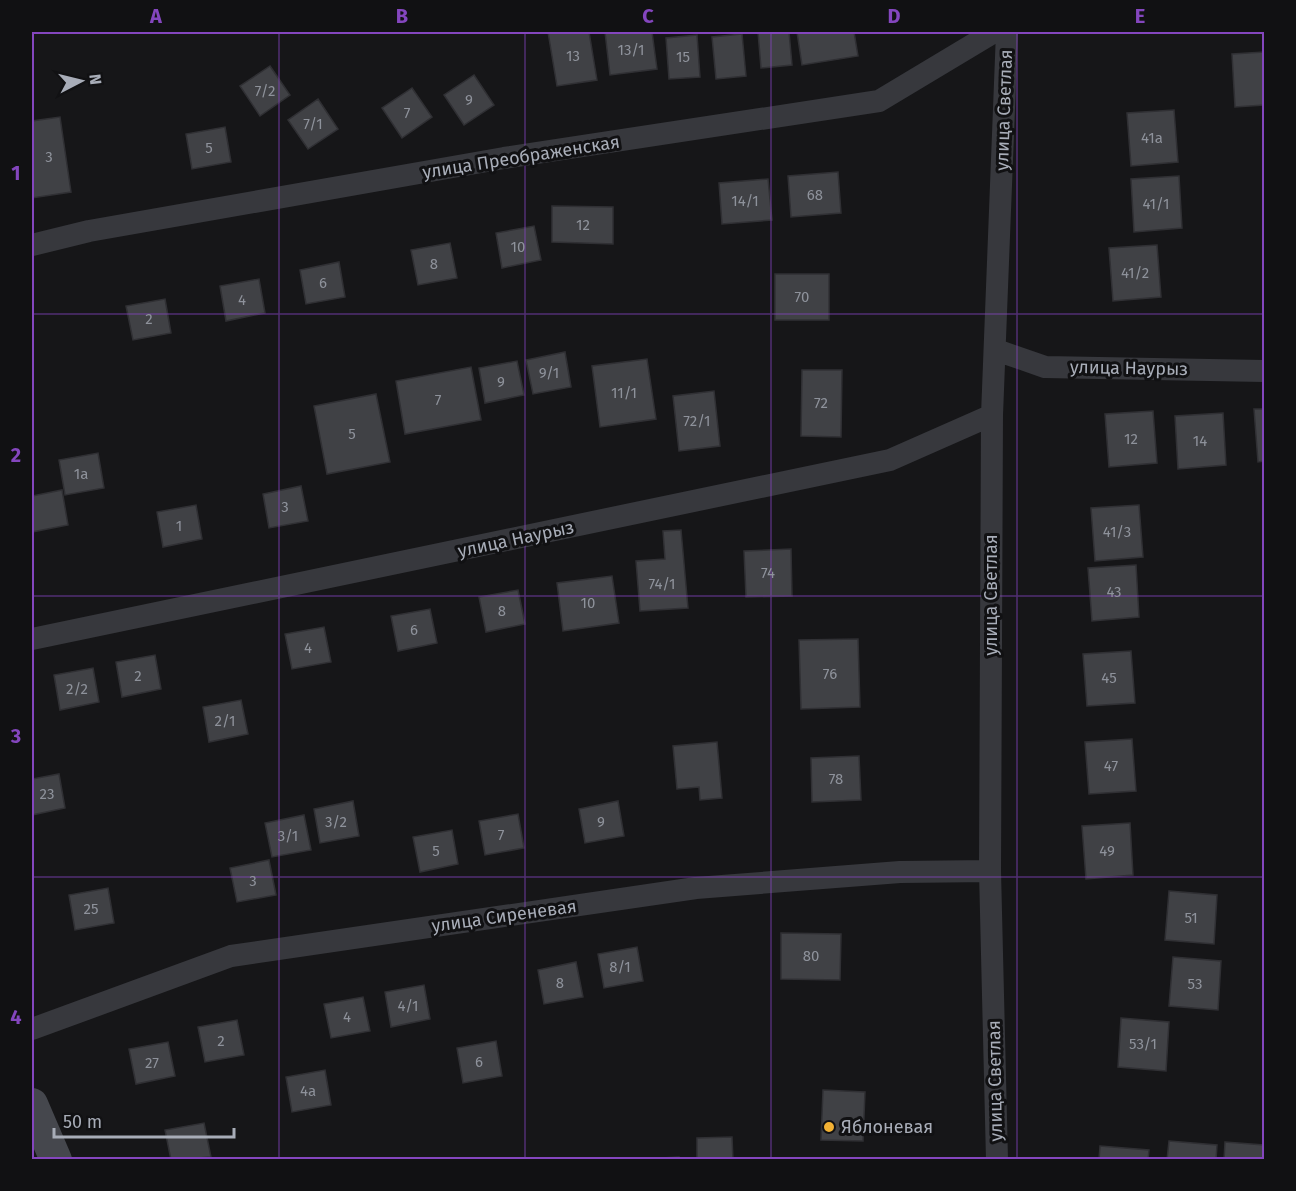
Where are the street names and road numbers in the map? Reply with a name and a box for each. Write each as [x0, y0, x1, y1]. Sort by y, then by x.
street label: улица Светлая [991, 49, 1017, 171]
street label: улица Преображенская [421, 131, 621, 183]
street label: улица Наурыз [1070, 356, 1188, 380]
street label: улица Наурыз [456, 516, 576, 562]
street label: улица Светлая [980, 534, 1002, 656]
street label: улица Сиреневая [430, 895, 578, 937]
street label: улица Светлая [983, 1020, 1007, 1142]

